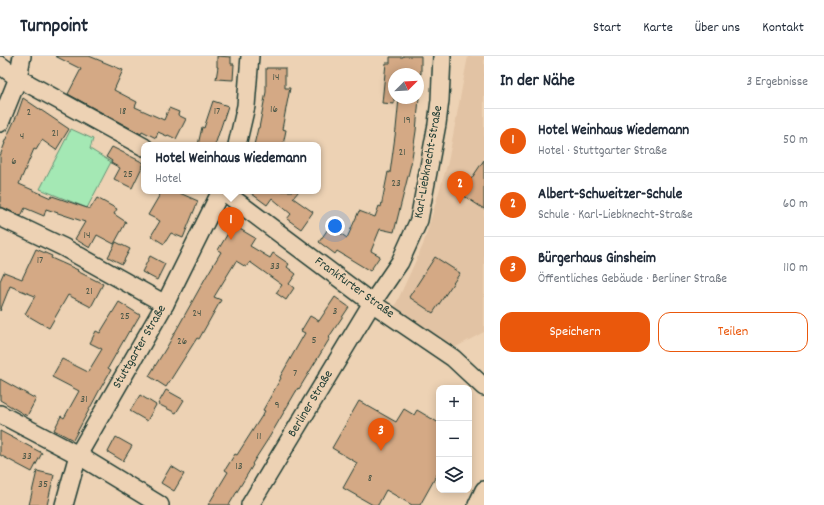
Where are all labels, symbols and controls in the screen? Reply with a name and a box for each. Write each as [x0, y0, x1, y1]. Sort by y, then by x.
text: Turnpoint [20, 14, 88, 41]
text: Start [593, 18, 621, 38]
text: Karte [643, 18, 673, 38]
text: Über uns [695, 18, 740, 38]
text: Kontakt [762, 18, 804, 38]
north arrow [388, 68, 424, 104]
house number: 14 [273, 70, 279, 86]
text: In der Nähe [500, 70, 575, 94]
text: 3 Ergebnisse [746, 73, 808, 92]
house number: 16 [270, 102, 278, 118]
house number: 18 [120, 104, 126, 120]
house number: 17 [214, 104, 220, 120]
street label: Karl-Liebknecht-Straße [410, 104, 448, 220]
house number: 2 [27, 105, 32, 121]
house number: 19 [403, 113, 411, 129]
text: Hotel Weinhaus Wiedemann [538, 120, 689, 142]
house number: 21 [51, 126, 59, 142]
house number: 4 [20, 129, 24, 145]
text: 1 [512, 131, 514, 150]
text: 50 m [783, 131, 808, 150]
popup [141, 142, 321, 194]
text: Hotel · Stuttgarter Straße [538, 142, 667, 161]
house number: 21 [398, 145, 406, 161]
text: Hotel Weinhaus Wiedemann [155, 148, 307, 170]
house number: 6 [11, 154, 17, 170]
house number: 25 [123, 167, 133, 183]
text: Hotel [155, 170, 181, 189]
pin: 2 [447, 171, 473, 204]
house number: 23 [391, 176, 401, 192]
text: Albert-Schweitzer-Schule [538, 184, 682, 206]
text: 2 [510, 195, 516, 214]
text: 60 m [783, 195, 808, 214]
text: Schule · Karl-Liebknecht-Straße [538, 206, 693, 225]
pin: 1 [218, 207, 244, 240]
your location [325, 216, 345, 236]
house number: 14 [84, 228, 90, 244]
text: Bürgerhaus Ginsheim [538, 248, 656, 270]
street label: Frankfurter Straße [310, 252, 398, 324]
house number: 17 [37, 253, 43, 269]
house number: 33 [270, 259, 280, 275]
text: 3 [510, 259, 516, 278]
text: 110 m [783, 259, 808, 278]
text: Öffentliches Gebäude · Berliner Straße [538, 270, 727, 289]
house number: 21 [85, 284, 93, 300]
street label: Stuttgarter Straße [108, 301, 172, 392]
house number: 3 [333, 304, 338, 320]
house number: 24 [192, 306, 202, 322]
house number: 25 [120, 309, 130, 325]
button: Speichern [500, 312, 650, 352]
button: Teilen [658, 312, 808, 352]
house number: 5 [311, 333, 317, 349]
house number: 26 [177, 334, 187, 350]
house number: 7 [293, 366, 297, 382]
street label: Berliner Straße [284, 367, 339, 441]
map controls [436, 385, 472, 493]
button: + [436, 385, 472, 421]
house number: 31 [80, 392, 88, 408]
house number: 9 [274, 398, 280, 414]
pin: 3 [368, 418, 394, 451]
button: − [436, 421, 472, 457]
house number: 11 [257, 429, 261, 445]
house number: 33 [22, 449, 32, 465]
button: layers [436, 457, 472, 493]
house number: 13 [235, 459, 243, 475]
house number: 8 [368, 471, 372, 487]
house number: 35 [38, 477, 48, 493]

